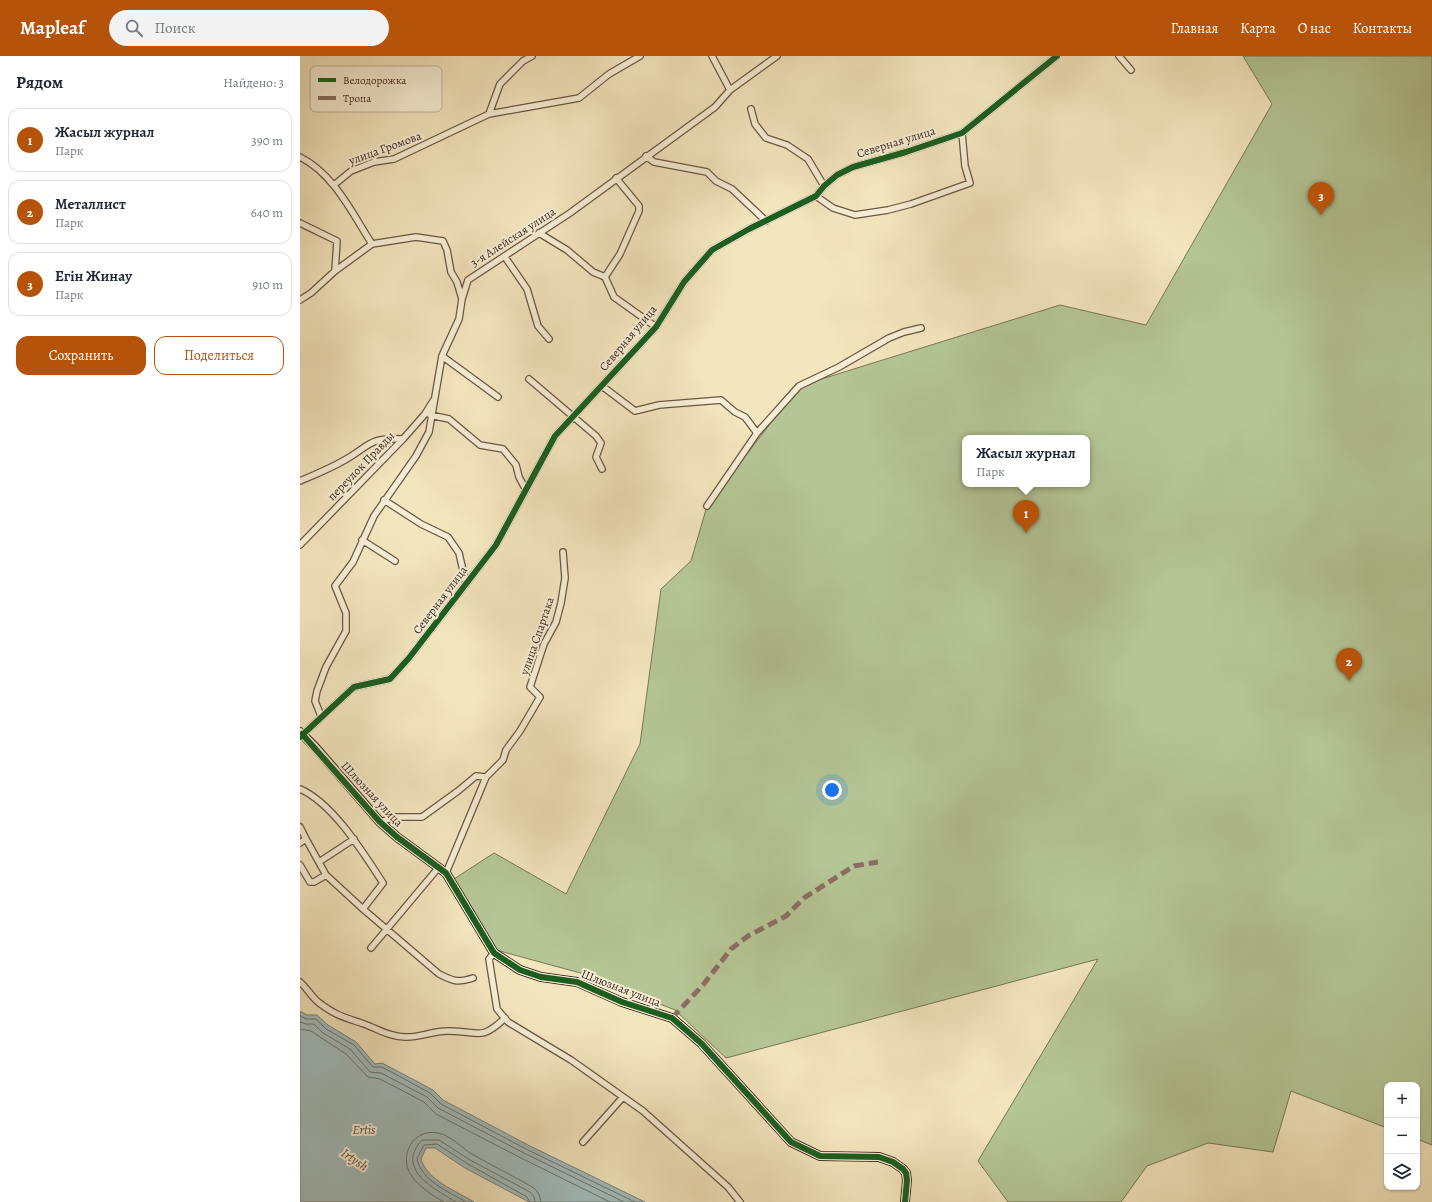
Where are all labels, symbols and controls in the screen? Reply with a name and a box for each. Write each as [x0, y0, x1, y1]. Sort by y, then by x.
search box [109, 10, 389, 46]
text: Mapleaf [20, 15, 85, 41]
icon: search [123, 17, 145, 39]
text: Поиск [155, 18, 196, 38]
text: Главная [1171, 19, 1218, 38]
text: Карта [1240, 19, 1276, 38]
text: О нас [1298, 19, 1331, 38]
text: Контакты [1353, 19, 1412, 38]
legend [310, 66, 442, 112]
text: Рядом [16, 71, 63, 94]
text: Велодорожка [343, 73, 407, 88]
text: Найдено: 3 [223, 74, 284, 91]
text: Тропа [343, 91, 372, 106]
text: Жасыл журнал [55, 122, 154, 142]
street label: Северная улица [855, 122, 938, 162]
street label: улица Громова [346, 127, 424, 169]
text: 1 [28, 132, 32, 149]
text: 390 m [251, 132, 283, 149]
text: Парк [55, 142, 84, 159]
pin: 3 [1308, 182, 1334, 215]
text: Металлист [55, 194, 126, 214]
street label: 3-я Алейская улица [467, 203, 559, 271]
text: 2 [27, 204, 33, 221]
text: 640 m [251, 204, 283, 221]
text: Парк [55, 214, 84, 231]
text: Егін Жинау [55, 266, 132, 286]
text: 3 [27, 276, 33, 293]
text: 910 m [252, 276, 283, 293]
text: Парк [55, 286, 84, 303]
street label: Северная улица [596, 301, 661, 374]
button: Сохранить [16, 336, 146, 375]
button: Поделиться [154, 336, 284, 375]
street label: переулок Правды [324, 428, 398, 504]
popup [962, 435, 1090, 487]
text: Жасыл журнал [976, 443, 1076, 463]
text: Парк [976, 463, 1005, 480]
pin: 1 [1013, 500, 1039, 533]
street label: Северная улица [409, 562, 471, 637]
street label: улица Спартака [516, 595, 558, 678]
pin: 2 [1336, 648, 1362, 681]
street label: Шлюзная улица [337, 758, 407, 831]
your location [822, 780, 842, 800]
street label: Шлюзная улица [579, 965, 664, 1011]
map controls [1384, 1082, 1420, 1190]
button: + [1384, 1082, 1420, 1118]
button: − [1384, 1118, 1420, 1154]
water label: Ertis [352, 1121, 376, 1138]
water label: Irtysh [338, 1144, 372, 1175]
button: layers [1384, 1154, 1420, 1190]

